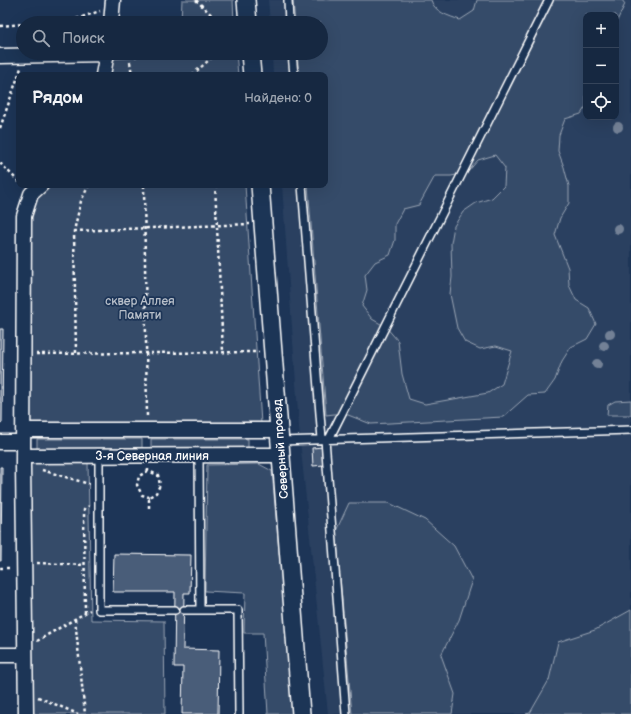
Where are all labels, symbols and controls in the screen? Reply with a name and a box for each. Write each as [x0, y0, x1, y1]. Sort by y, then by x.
map controls [583, 12, 619, 120]
button: + [583, 12, 619, 48]
search box [16, 16, 328, 60]
icon: search [30, 27, 52, 49]
text: Поиск [62, 29, 105, 48]
button: − [583, 48, 619, 84]
button: locate [583, 84, 619, 120]
text: Рядом [32, 88, 83, 108]
text: Найдено: 0 [244, 90, 312, 106]
park label: сквер Аллея Памяти [105, 294, 175, 323]
street label: Северный проезд [270, 398, 292, 499]
street label: 3-я Северная линия [95, 449, 209, 464]

